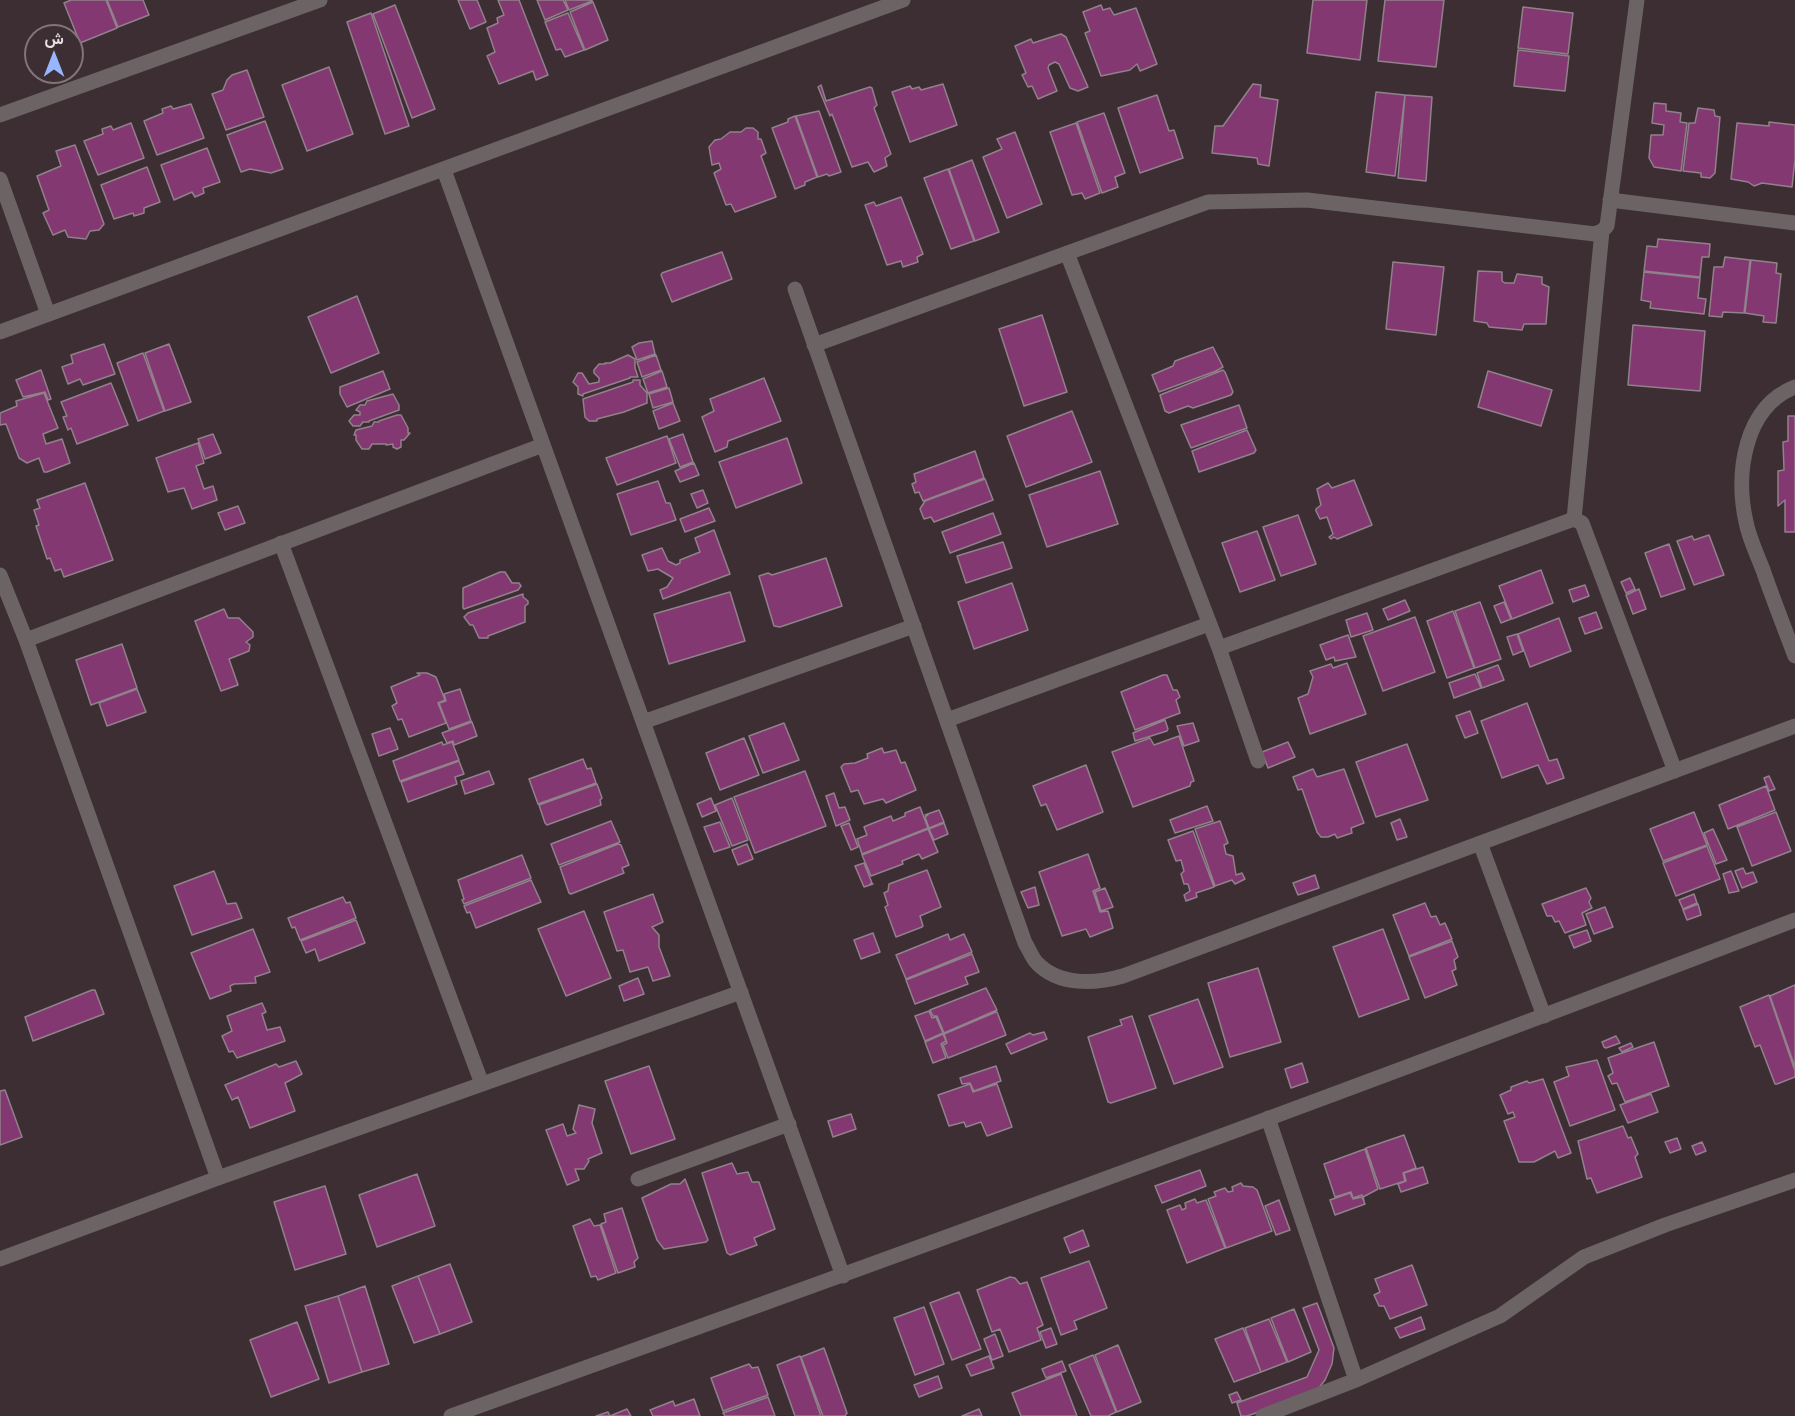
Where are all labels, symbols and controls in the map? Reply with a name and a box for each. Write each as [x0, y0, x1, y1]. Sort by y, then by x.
north arrow [24, 24, 84, 84]
text: ش [44, 27, 64, 49]

